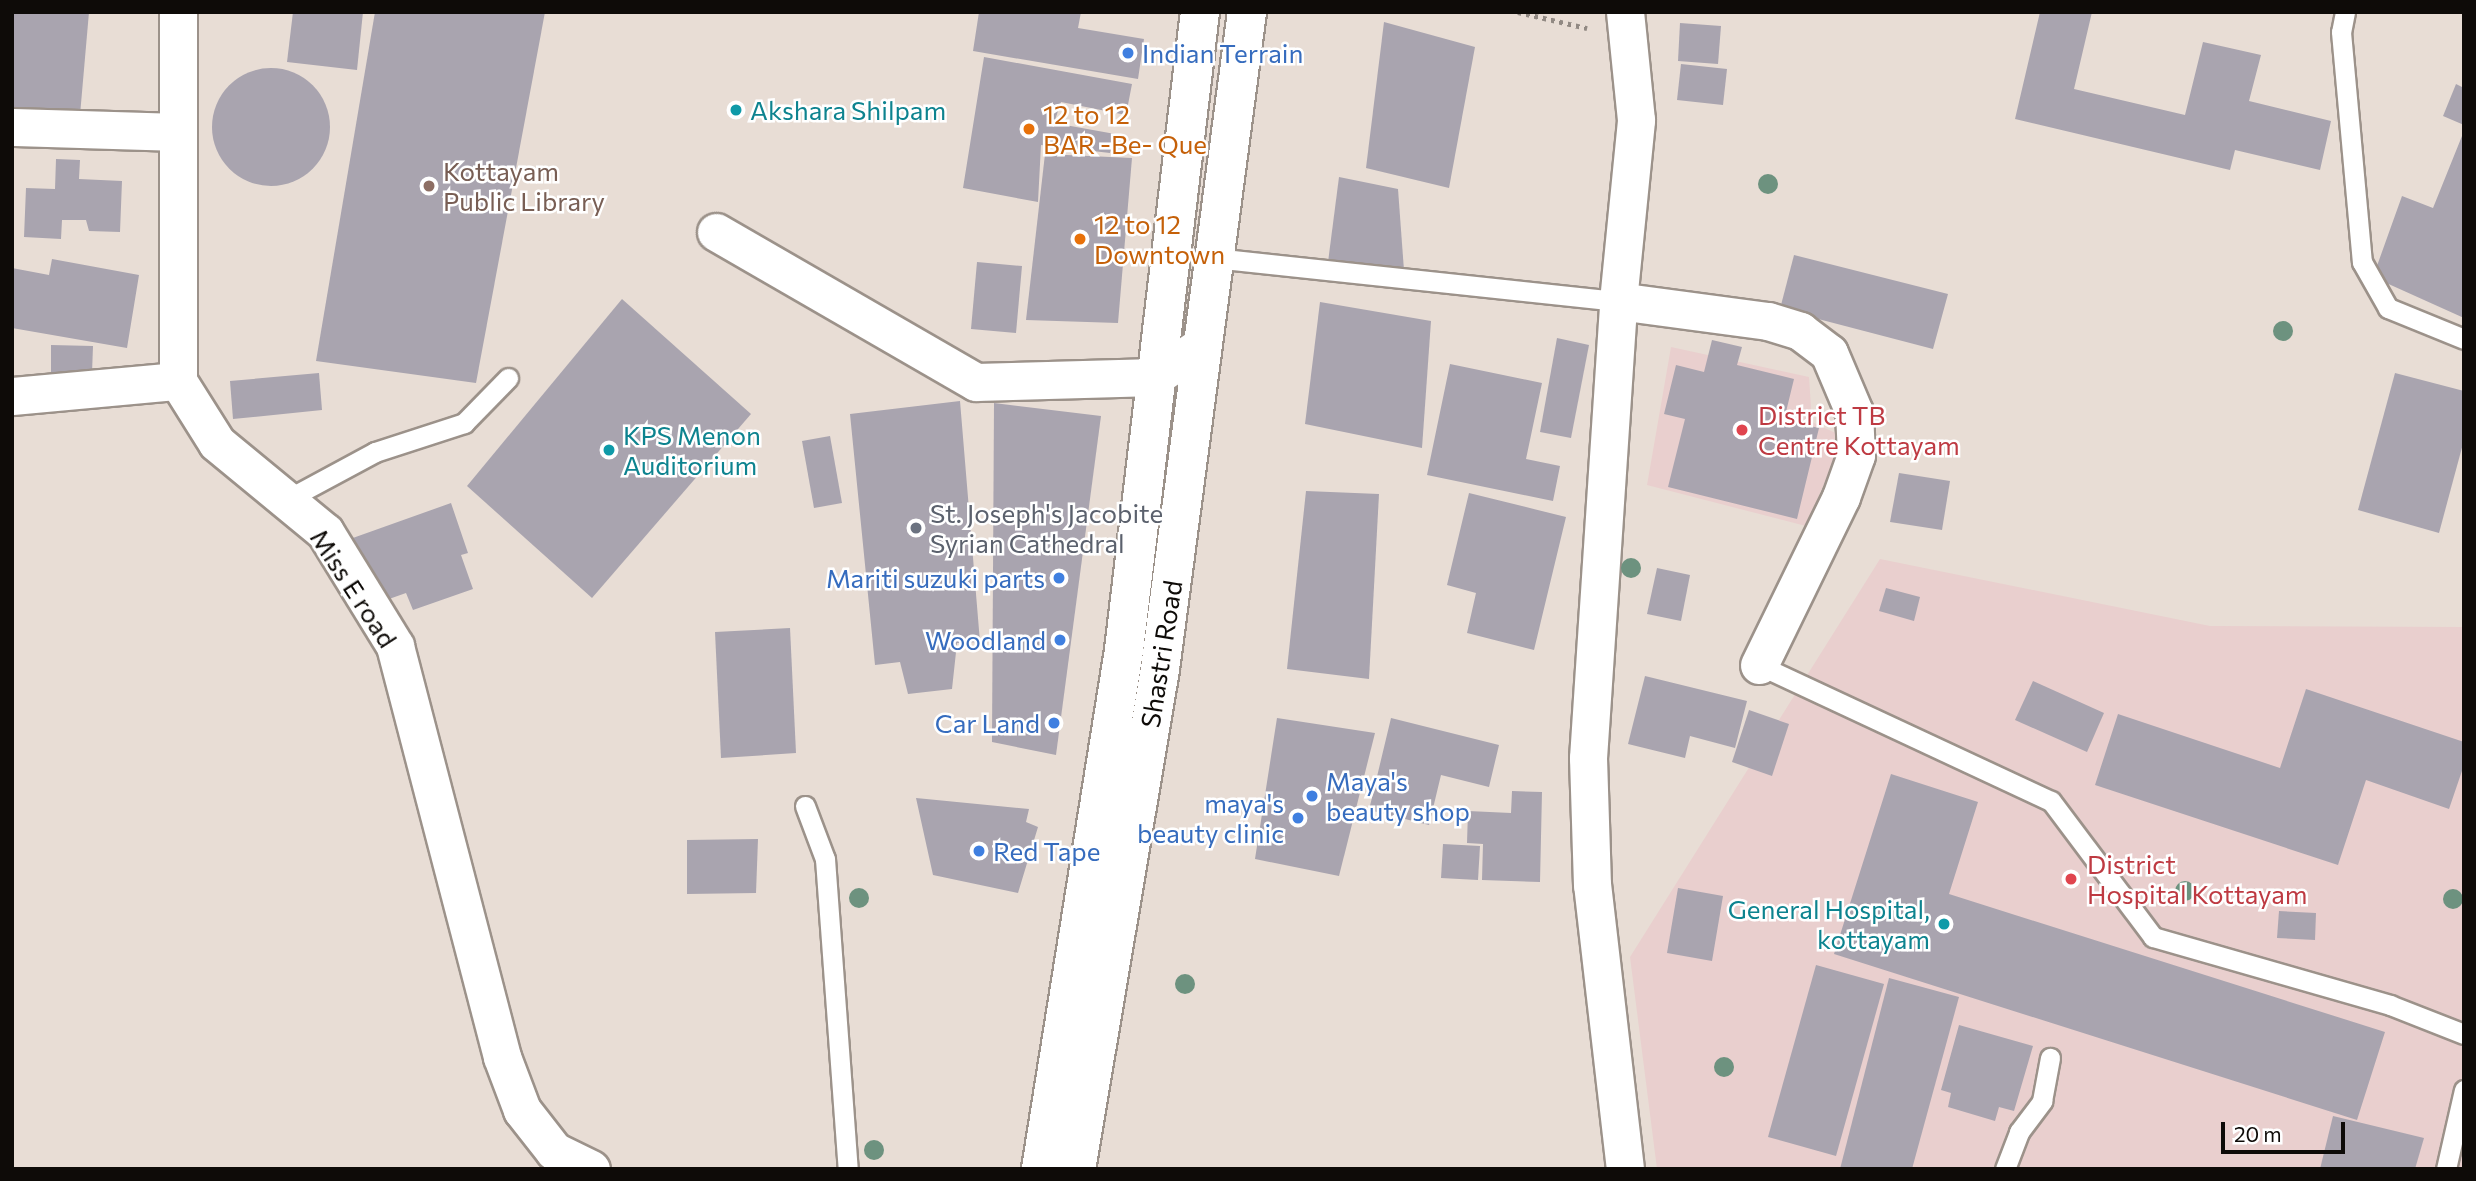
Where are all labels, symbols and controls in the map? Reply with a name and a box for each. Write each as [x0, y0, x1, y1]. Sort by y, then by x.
place label: Indian Terrain [1142, 37, 1303, 69]
marker: Indian Terrain [1120, 45, 1136, 61]
place label: Akshara Shilpam [750, 94, 946, 126]
place label: 12 to 12 BAR -Be- Que [1043, 98, 1207, 160]
marker: Akshara Shilpam [728, 102, 744, 118]
marker: 12 to 12 BAR -Be- Que [1021, 121, 1037, 137]
place label: Kottayam Public Library [443, 155, 605, 216]
marker: Kottayam Public Library [421, 178, 437, 194]
place label: 12 to 12 Downtown [1094, 208, 1225, 270]
marker: 12 to 12 Downtown [1072, 231, 1088, 247]
place label: District TB Centre Kottayam [1758, 399, 1960, 460]
place label: KPS Menon Auditorium [623, 419, 761, 480]
marker: District TB Centre Kottayam [1732, 420, 1752, 440]
marker: KPS Menon Auditorium [601, 442, 617, 458]
place label: St. Joseph's Jacobite Syrian Cathedral [930, 497, 1163, 558]
marker: St. Joseph's Jacobite Syrian Cathedral [908, 520, 924, 536]
street label: Miss E road [304, 523, 404, 653]
place label: Mariti suzuki parts [826, 562, 1045, 594]
marker: Mariti suzuki parts [1051, 570, 1067, 586]
street label: Shastri Road [1134, 578, 1188, 730]
place label: Woodland [925, 624, 1046, 656]
marker: Woodland [1052, 632, 1068, 648]
place label: Car Land [935, 707, 1040, 739]
marker: Car Land [1046, 715, 1062, 731]
place label: Maya's beauty shop [1326, 765, 1470, 826]
place label: maya's beauty clinic [1137, 787, 1284, 848]
marker: Maya's beauty shop [1304, 788, 1320, 804]
marker: maya's beauty clinic [1290, 810, 1306, 826]
place label: Red Tape [993, 835, 1100, 867]
marker: Red Tape [971, 843, 987, 859]
place label: District Hospital Kottayam [2087, 848, 2307, 910]
marker: District Hospital Kottayam [2061, 869, 2081, 889]
place label: General Hospital, kottayam [1728, 893, 1930, 954]
marker: General Hospital, kottayam [1936, 916, 1952, 932]
scale bar [2224, 1108, 2348, 1152]
text: 20 m [2234, 1121, 2282, 1146]

